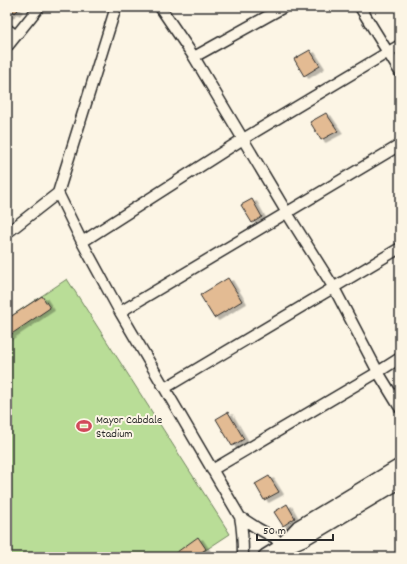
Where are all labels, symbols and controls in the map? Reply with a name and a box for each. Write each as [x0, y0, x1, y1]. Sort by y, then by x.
place label: Mayor Cabdale Stadium [96, 412, 162, 443]
sports icon: Mayor Cabdale Stadium [75, 417, 93, 435]
scale bar [257, 516, 333, 542]
text: 50 m [263, 523, 286, 540]

